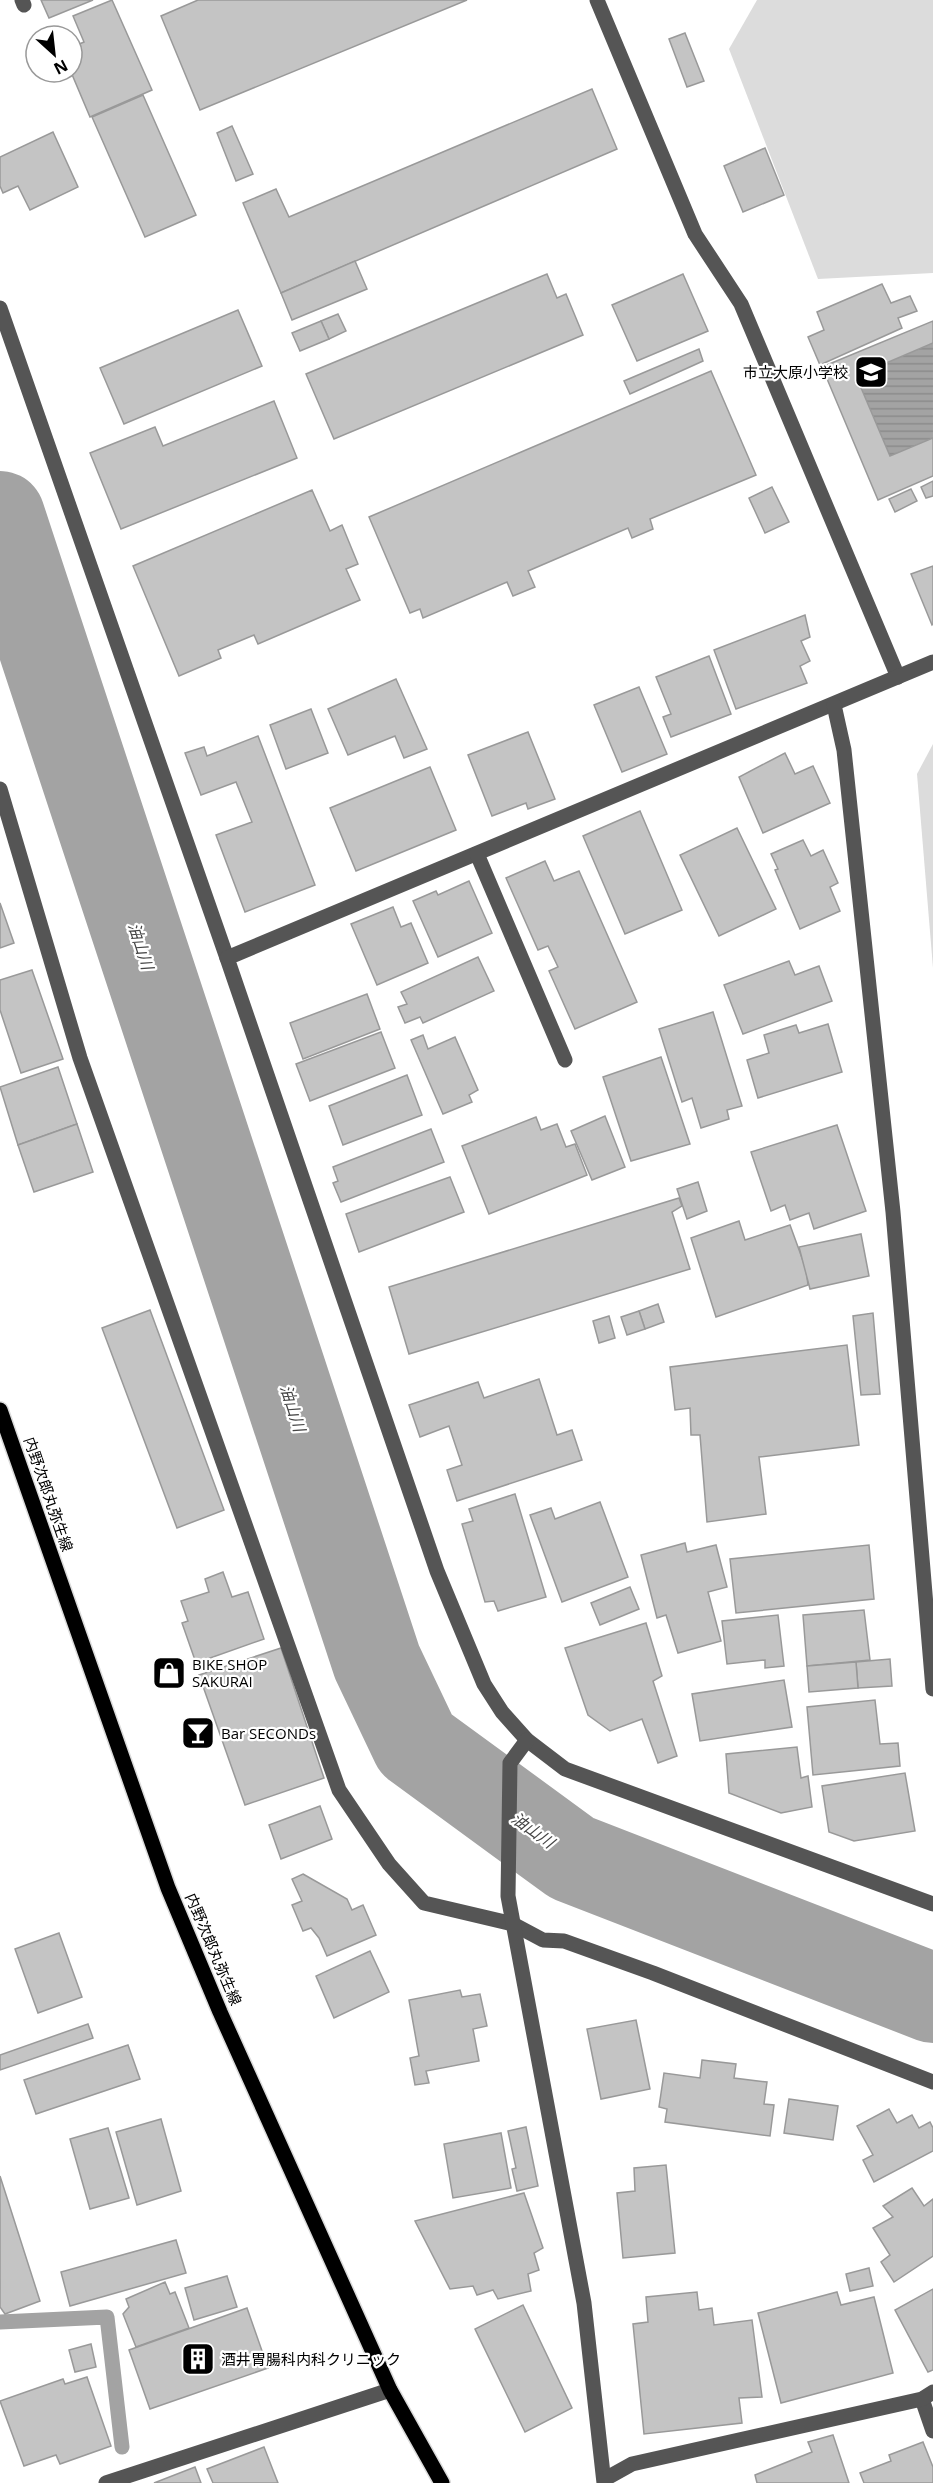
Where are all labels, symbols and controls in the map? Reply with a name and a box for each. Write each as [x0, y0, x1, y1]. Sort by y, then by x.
north arrow [24, 24, 84, 84]
text: N [50, 55, 72, 80]
school or university icon: 市立大原小学校 [853, 354, 889, 390]
place label: 市立大原小学校 [743, 362, 848, 382]
water label: 油山川 [123, 920, 159, 974]
water label: 油山川 [275, 1382, 311, 1436]
street label: 内野次郎丸弥生線 [20, 1434, 78, 1554]
place label: BIKE SHOP SAKURAI [192, 1654, 267, 1691]
shop icon: BIKE SHOP SAKURAI [151, 1655, 187, 1691]
bar icon: Bar SECONDs [180, 1715, 216, 1751]
place label: Bar SECONDs [221, 1723, 316, 1743]
water label: 油山川 [507, 1807, 560, 1854]
street label: 内野次郎丸弥生線 [181, 1890, 247, 2008]
building icon: 酒井胃腸科内科クリニック [180, 2341, 216, 2377]
place label: 酒井胃腸科内科クリニック [221, 2349, 401, 2369]

